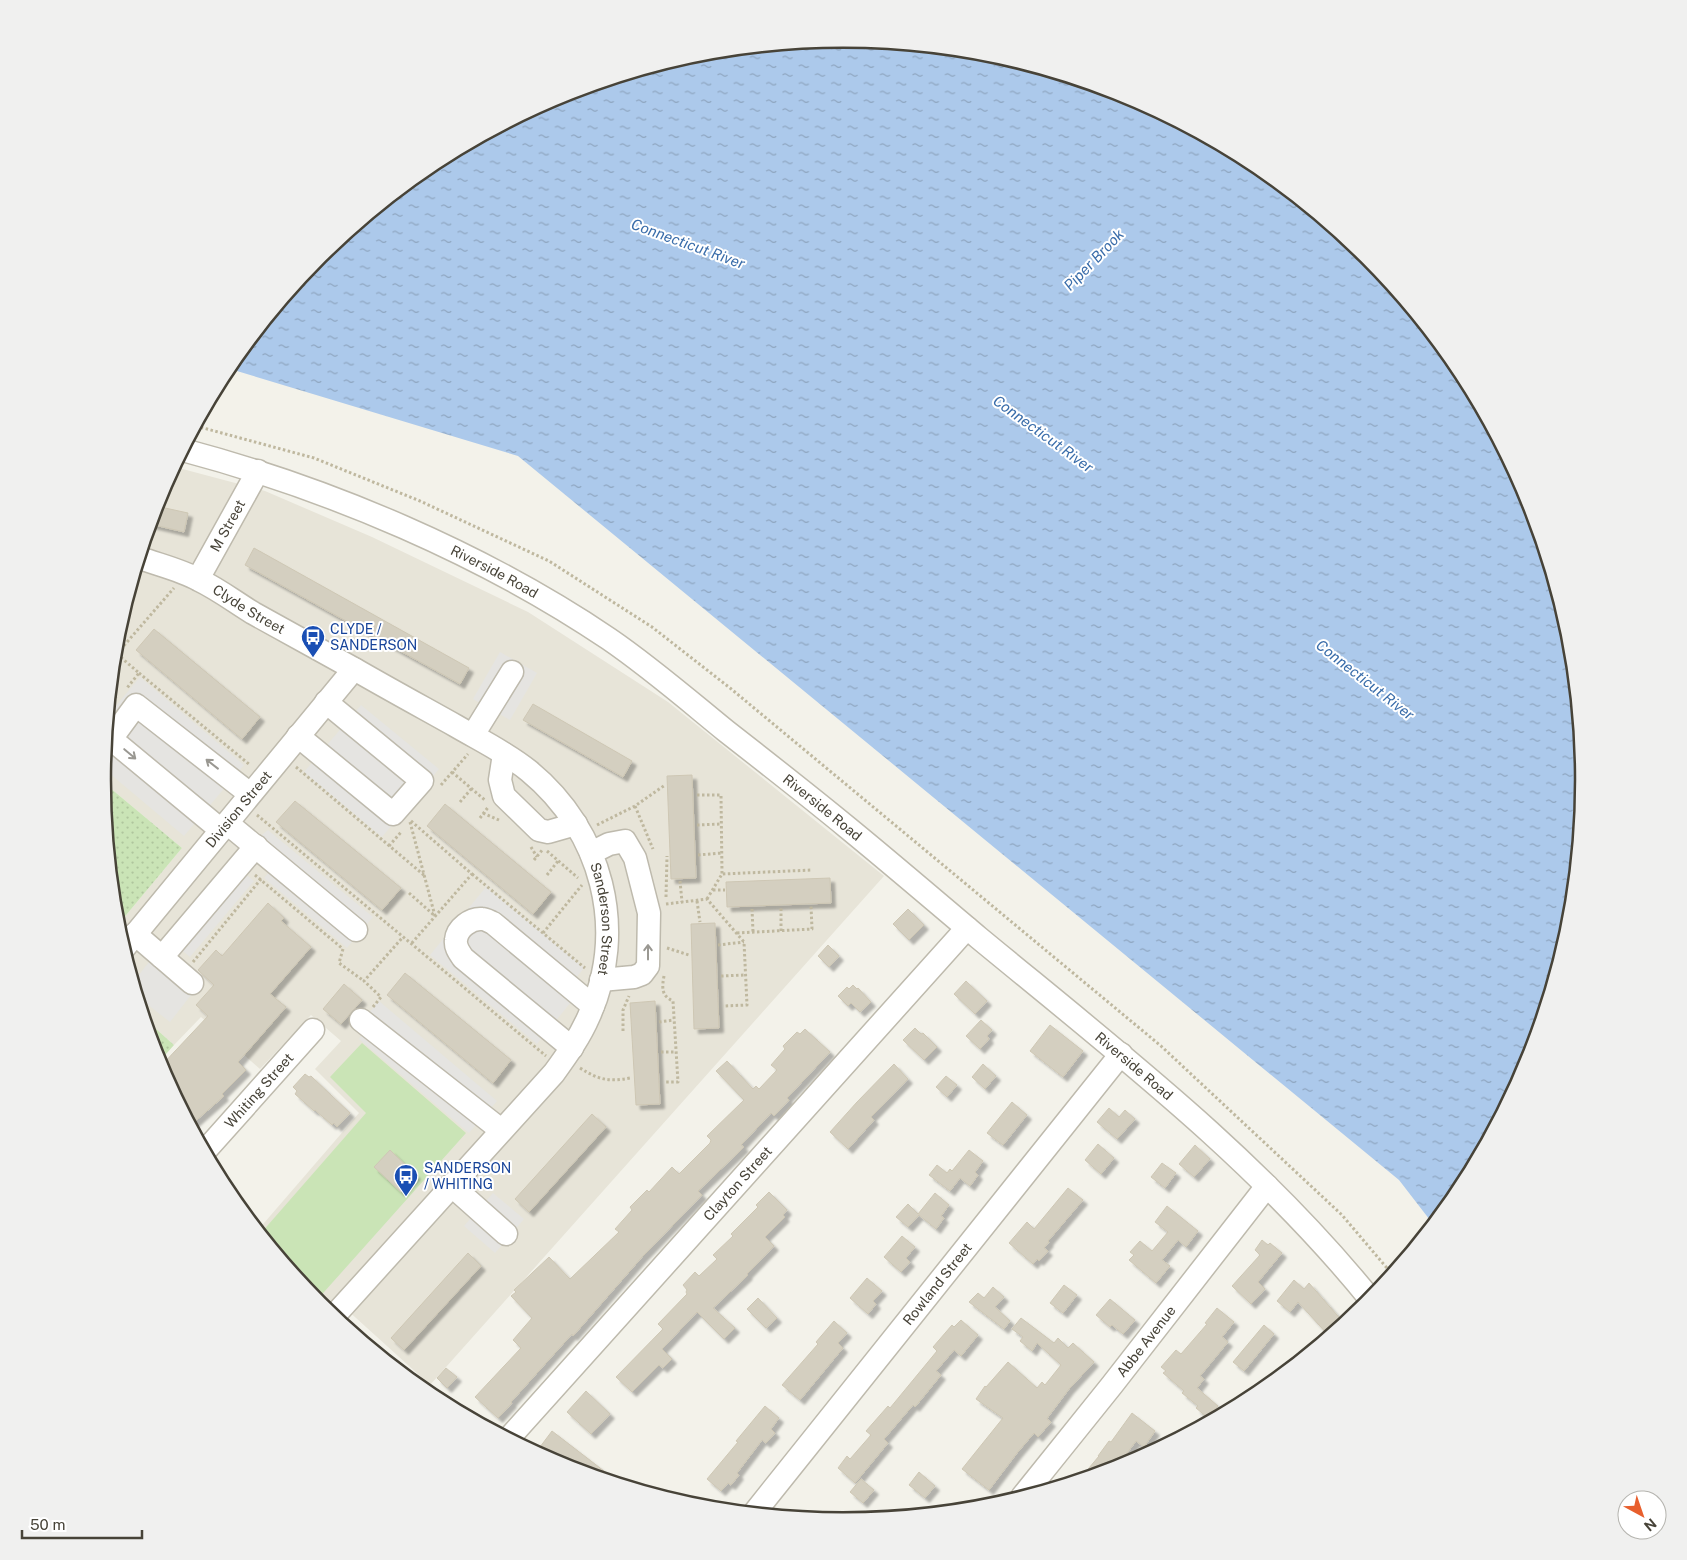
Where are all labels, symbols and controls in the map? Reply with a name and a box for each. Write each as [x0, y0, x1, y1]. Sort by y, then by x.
water label: Connecticut River [629, 215, 748, 272]
water label: Piper Brook [1060, 225, 1128, 294]
water label: Connecticut River [990, 392, 1097, 476]
street label: M Street [207, 497, 248, 554]
street label: Riverside Road [448, 542, 541, 601]
street label: Clyde Street [210, 581, 288, 637]
place label: CLYDE / SANDERSON [330, 621, 417, 653]
bus stop icon: CLYDE / SANDERSON [300, 624, 326, 658]
water label: Connecticut River [1313, 636, 1418, 723]
one-way arrow [123, 749, 136, 760]
one-way arrow [206, 759, 219, 770]
street label: Division Street [202, 768, 275, 851]
street label: Riverside Road [780, 771, 865, 844]
street label: Sanderson Street [587, 860, 615, 977]
one-way arrow [643, 944, 653, 960]
street label: Riverside Road [1092, 1029, 1176, 1103]
street label: Whiting Street [221, 1050, 297, 1131]
street label: Clayton Street [700, 1143, 775, 1224]
place label: SANDERSON / WHITING [424, 1160, 511, 1192]
bus stop icon: SANDERSON / WHITING [393, 1163, 419, 1197]
street label: Rowland Street [900, 1240, 975, 1328]
street label: Abbe Avenue [1113, 1302, 1179, 1380]
north arrow [1617, 1490, 1667, 1540]
scale bar [22, 1508, 142, 1540]
text: N [1641, 1515, 1660, 1535]
text: 50 m [30, 1516, 65, 1533]

